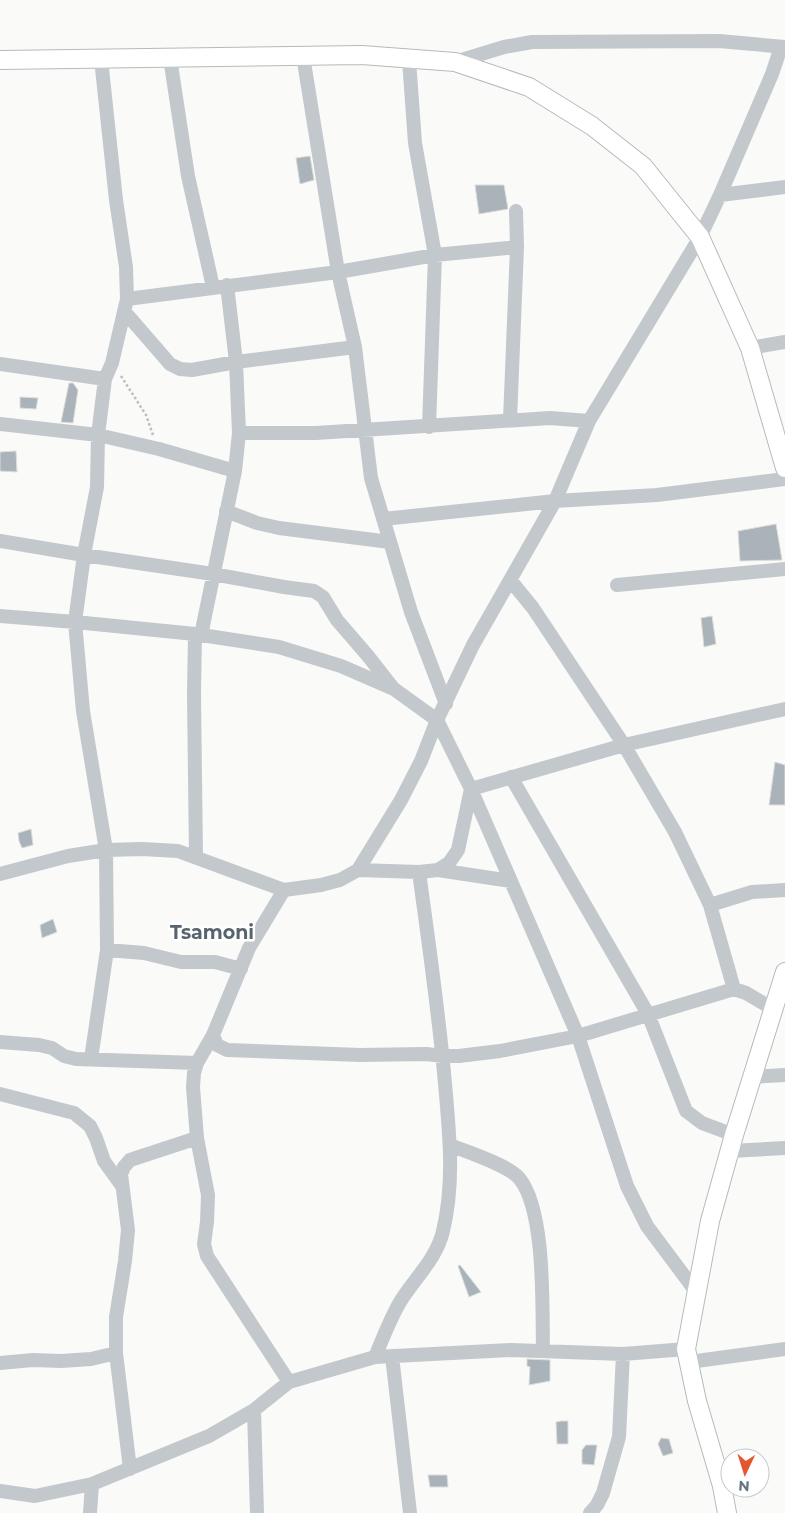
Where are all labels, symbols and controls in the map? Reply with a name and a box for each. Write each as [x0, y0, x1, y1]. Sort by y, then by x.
district label: Tsamoni [170, 921, 254, 944]
north arrow [720, 1448, 770, 1498]
text: N [738, 1477, 750, 1495]

